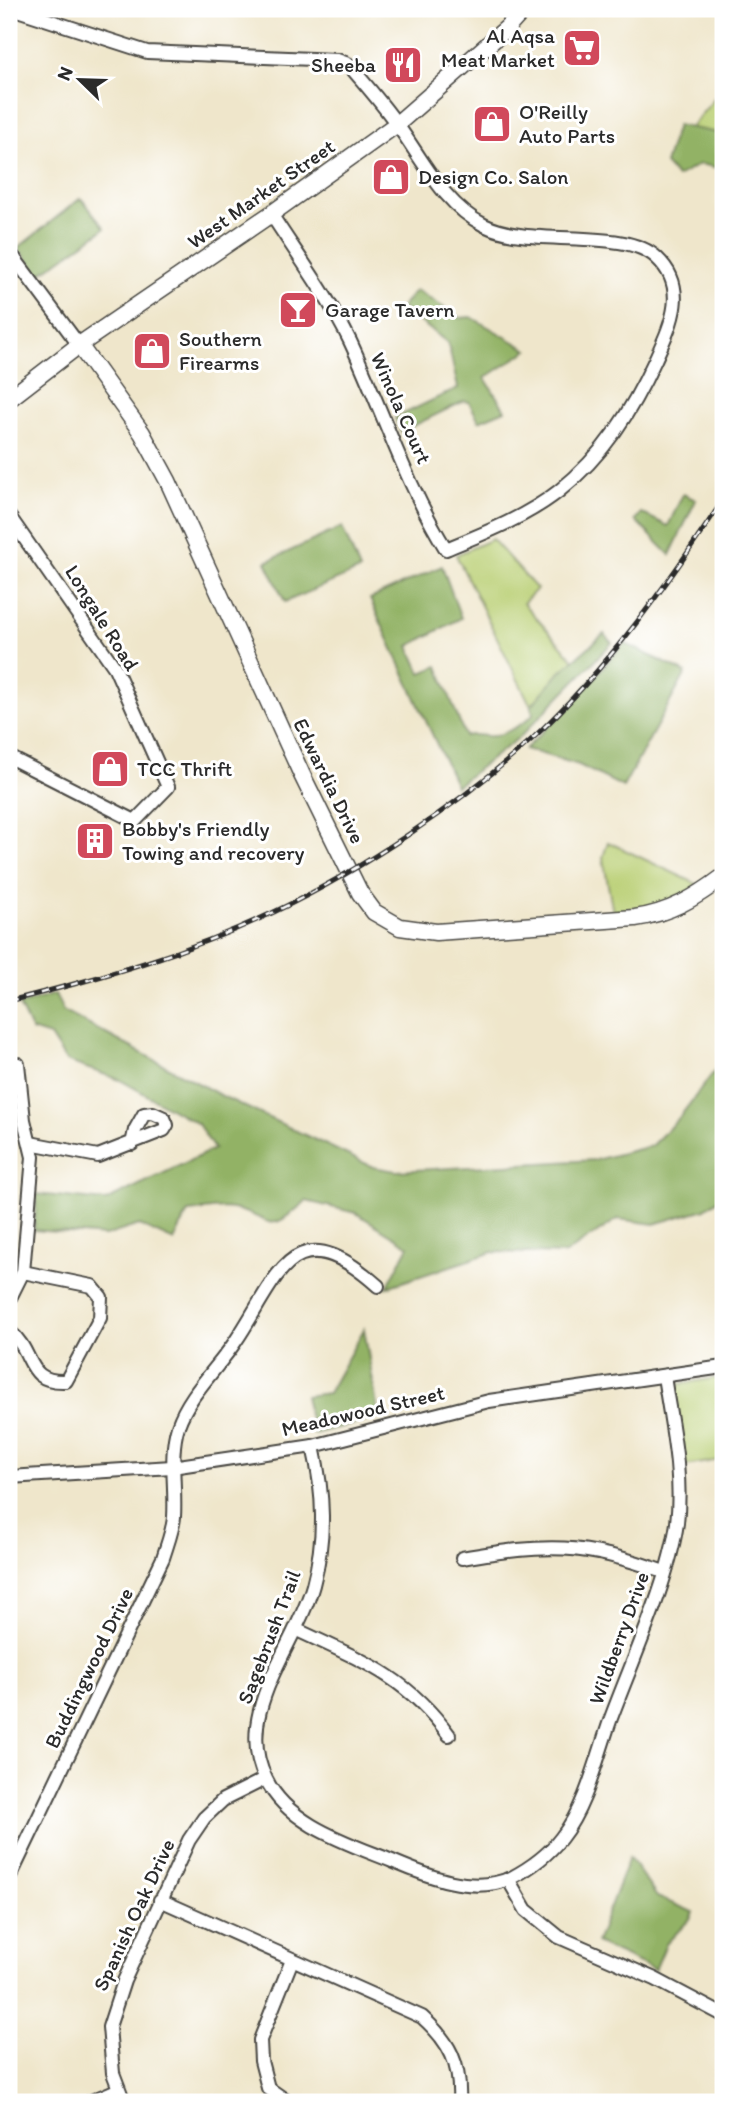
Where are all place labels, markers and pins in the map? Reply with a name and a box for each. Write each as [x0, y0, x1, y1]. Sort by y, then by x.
place label: Al Aqsa Meat Market [441, 23, 555, 72]
supermarket icon: Al Aqsa Meat Market [561, 27, 603, 69]
restaurant icon: Sheeba [382, 44, 424, 86]
place label: Sheeba [311, 52, 376, 77]
place label: O'Reilly Auto Parts [519, 99, 615, 148]
shop icon: O'Reilly Auto Parts [471, 103, 513, 145]
shop icon: Design Co. Salon [370, 156, 412, 198]
place label: Design Co. Salon [418, 164, 569, 189]
bar icon: Garage Tavern [277, 289, 319, 331]
place label: Garage Tavern [325, 297, 455, 322]
place label: Southern Firearms [179, 326, 262, 375]
shop icon: Southern Firearms [131, 330, 173, 372]
shop icon: TCC Thrift [89, 748, 131, 790]
place label: TCC Thrift [137, 756, 232, 781]
place label: Bobby's Friendly Towing and recovery [122, 816, 305, 865]
building icon: Bobby's Friendly Towing and recovery [74, 820, 116, 862]

